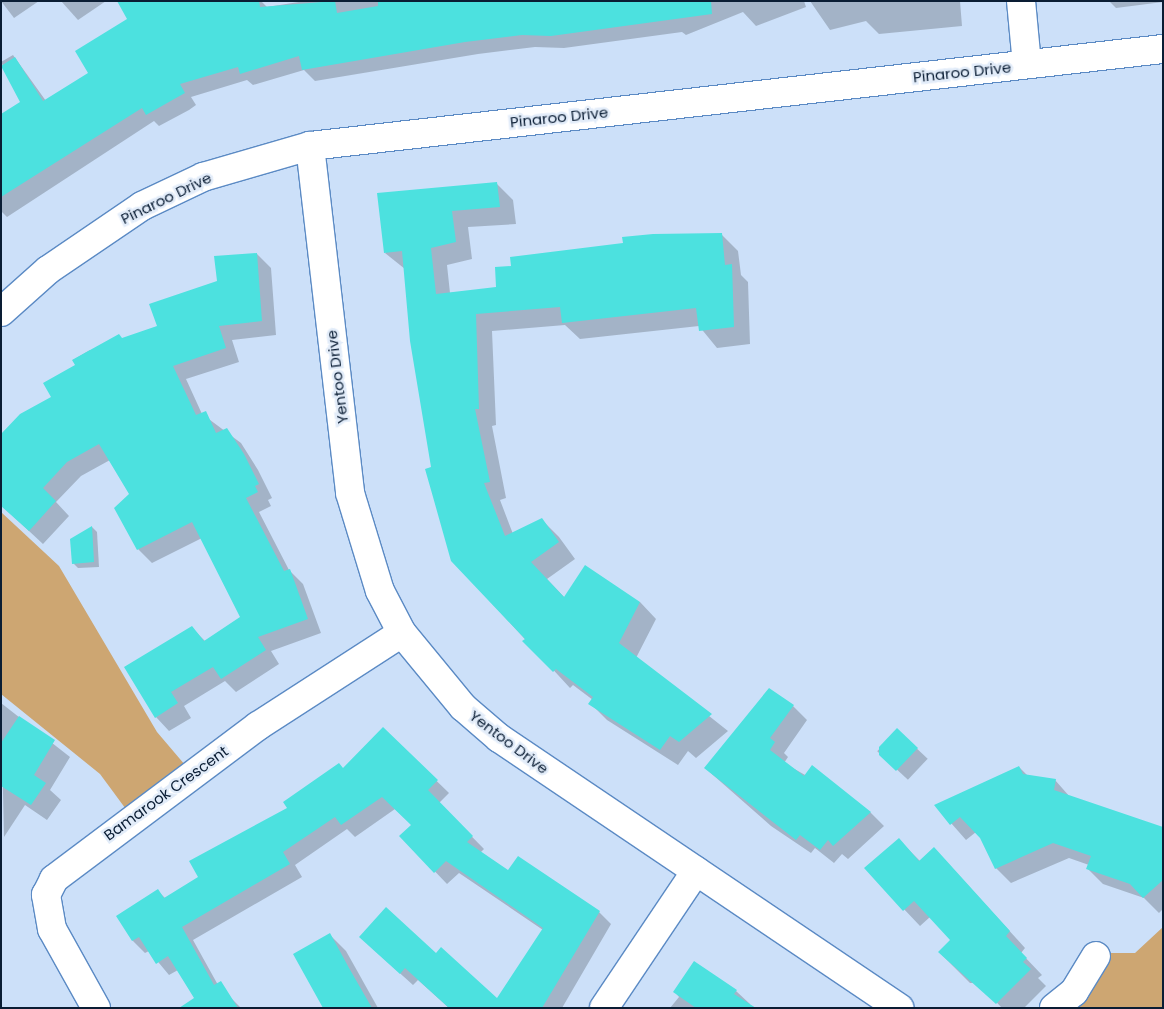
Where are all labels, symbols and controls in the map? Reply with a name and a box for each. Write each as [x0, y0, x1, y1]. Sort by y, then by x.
street label: Pinaroo Drive [912, 58, 1012, 86]
street label: Pinaroo Drive [509, 103, 609, 131]
street label: Pinaroo Drive [118, 168, 214, 228]
street label: Yentoo Drive [322, 329, 352, 425]
street label: Yentoo Drive [466, 707, 552, 777]
street label: Bamarook Crescent [100, 742, 232, 844]

